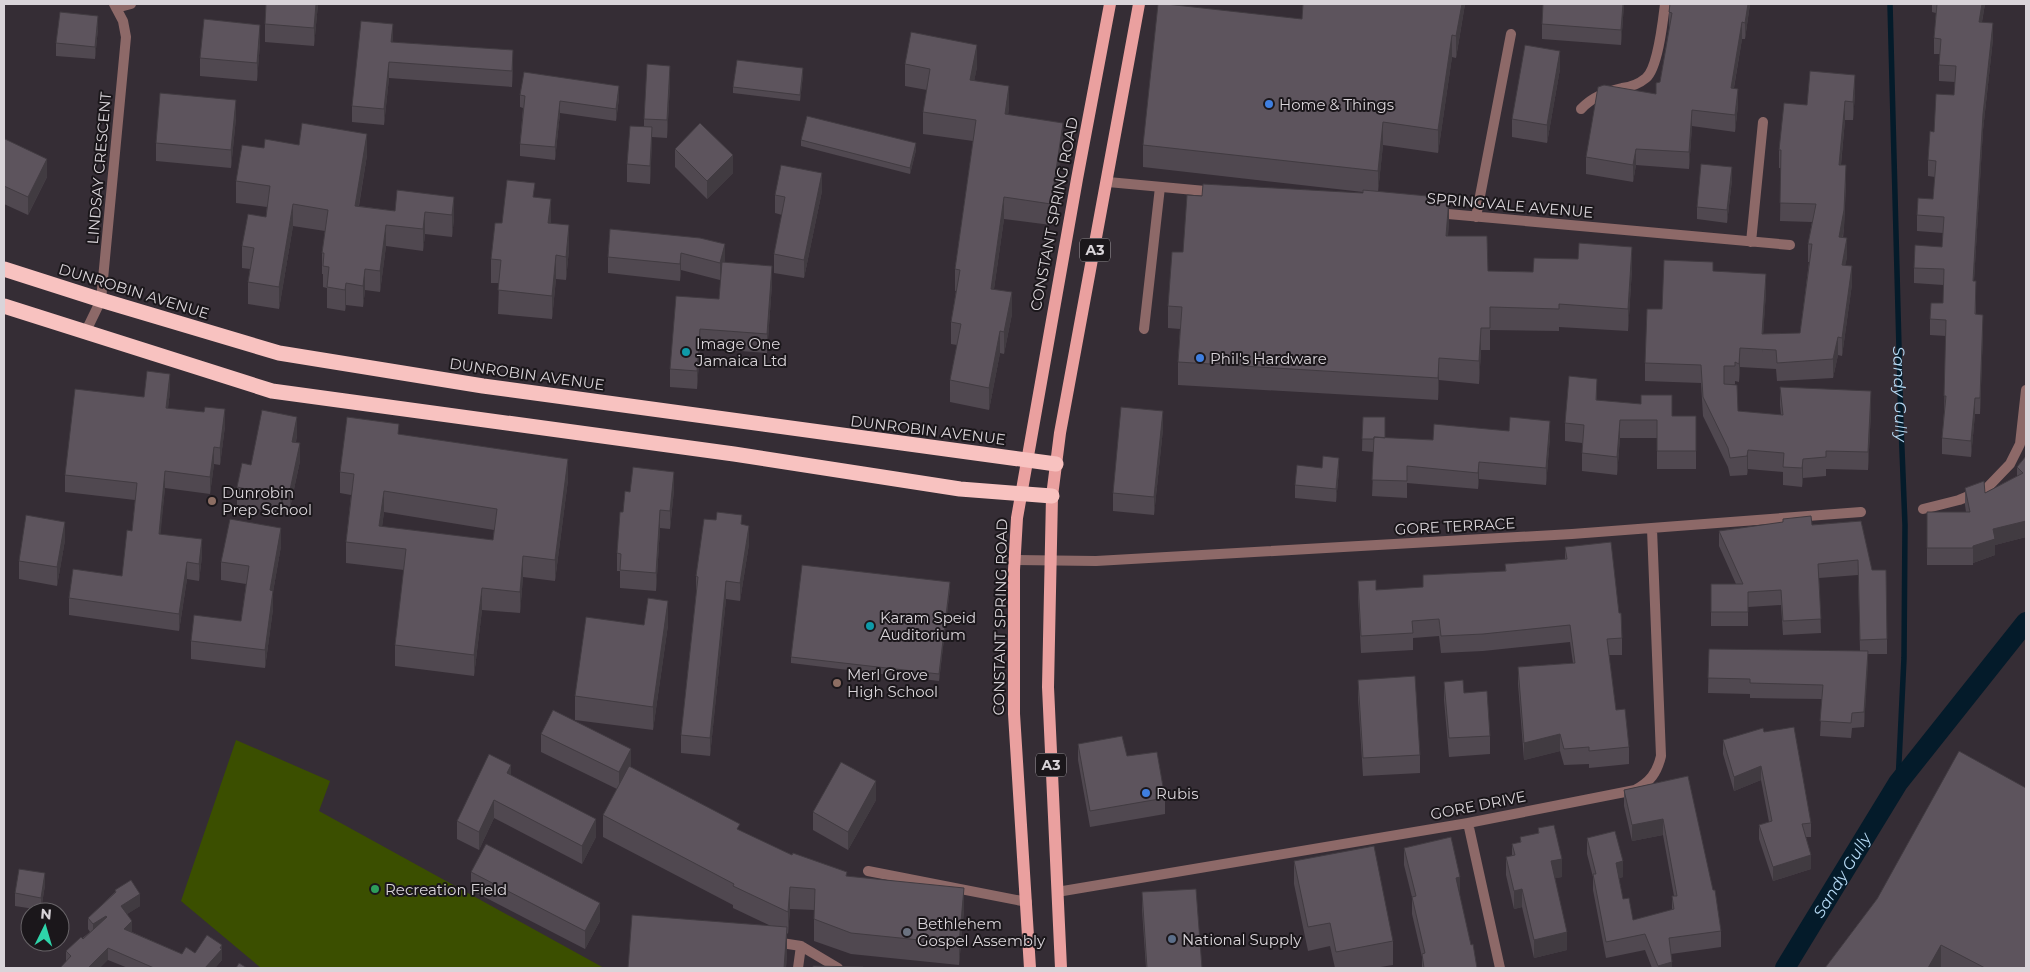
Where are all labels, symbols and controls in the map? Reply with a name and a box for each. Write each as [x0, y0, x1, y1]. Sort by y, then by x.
street label: LINDSAY CRESCENT [83, 91, 115, 245]
place label: Home & Things [1279, 95, 1394, 114]
marker: Home & Things [1263, 98, 1275, 110]
street label: CONSTANT SPRING ROAD [1026, 116, 1082, 312]
street label: SPRINGVALE AVENUE [1426, 188, 1594, 222]
road number: A3 [1080, 238, 1110, 262]
street label: DUNROBIN AVENUE [56, 259, 212, 323]
place label: Image One Jamaica Ltd [695, 334, 787, 370]
marker: Image One Jamaica Ltd [680, 346, 692, 358]
water label: Sandy Gully [1889, 346, 1911, 443]
place label: Phil's Hardware [1210, 349, 1327, 368]
marker: Phil's Hardware [1194, 352, 1206, 364]
street label: DUNROBIN AVENUE [448, 354, 606, 394]
street label: DUNROBIN AVENUE [849, 411, 1007, 449]
place label: Dunrobin Prep School [222, 483, 312, 519]
marker: Dunrobin Prep School [206, 495, 218, 507]
street label: GORE TERRACE [1394, 513, 1516, 539]
street label: CONSTANT SPRING ROAD [989, 518, 1011, 716]
place label: Karam Speid Auditorium [880, 608, 976, 644]
marker: Karam Speid Auditorium [864, 620, 876, 632]
place label: Merl Grove High School [847, 665, 938, 701]
marker: Merl Grove High School [831, 677, 843, 689]
road number: A3 [1036, 754, 1066, 776]
place label: Rubis [1156, 784, 1198, 803]
street label: GORE DRIVE [1429, 786, 1527, 824]
marker: Rubis [1140, 787, 1152, 799]
water label: Sandy Gully [1809, 828, 1876, 921]
place label: Recreation Field [385, 880, 507, 899]
marker: Recreation Field [369, 883, 381, 895]
north arrow [20, 902, 70, 952]
text: N [40, 905, 53, 924]
place label: Bethlehem Gospel Assembly [917, 914, 1046, 950]
marker: Bethlehem Gospel Assembly [901, 926, 913, 938]
place label: National Supply [1182, 930, 1302, 949]
marker: National Supply [1166, 933, 1178, 945]

